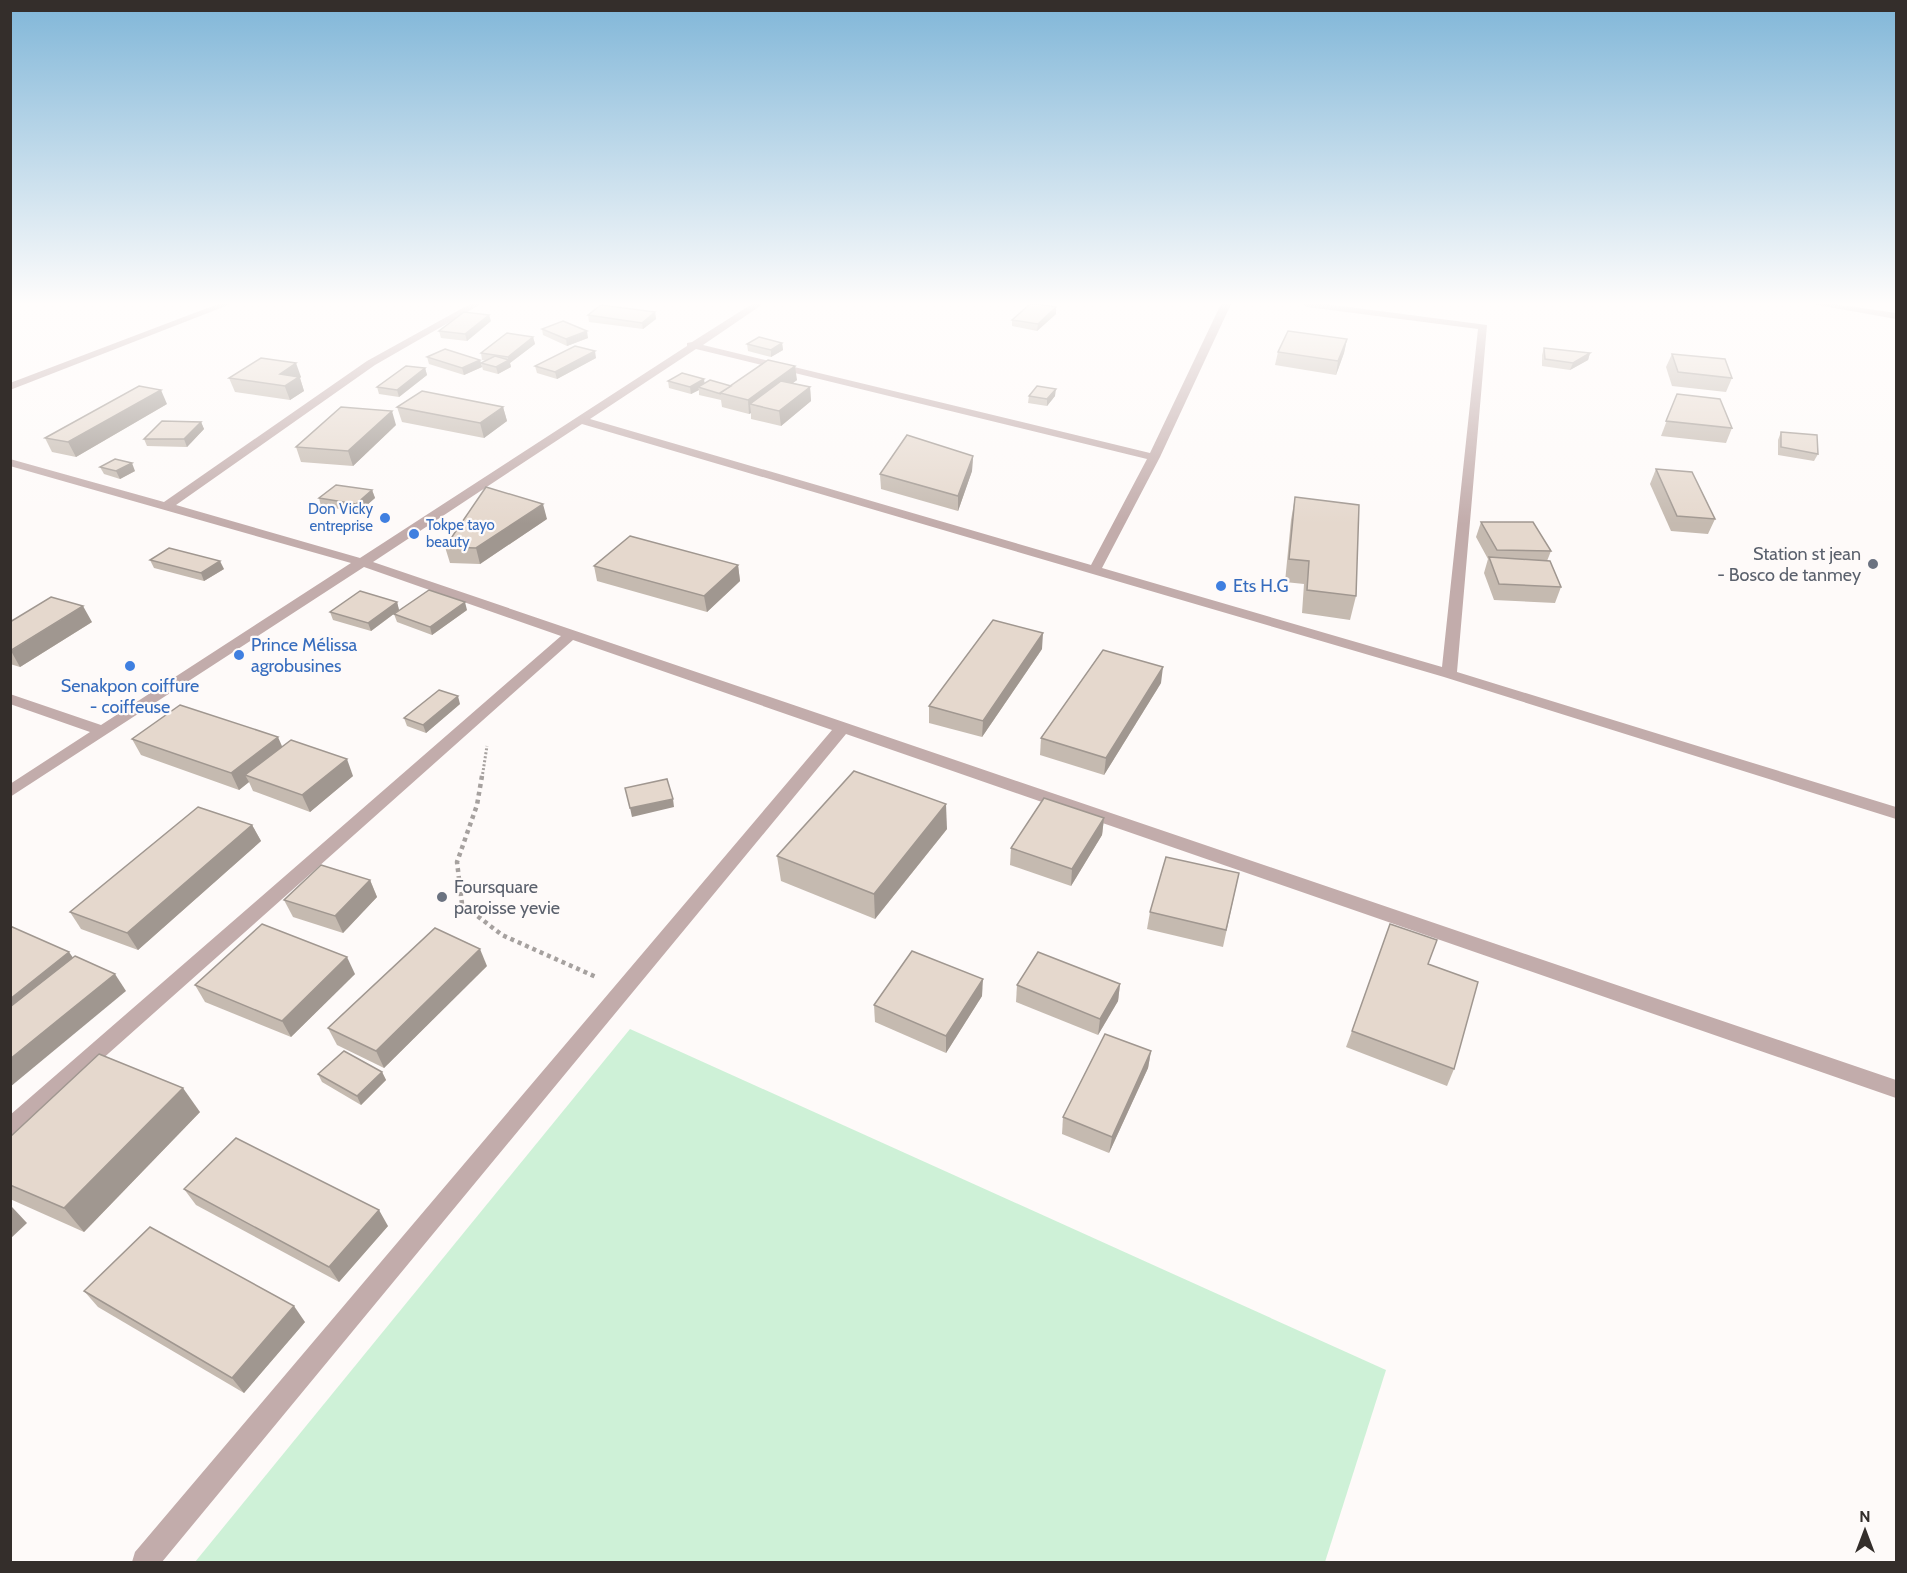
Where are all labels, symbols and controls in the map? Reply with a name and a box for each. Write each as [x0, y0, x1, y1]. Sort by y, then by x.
place label: Don Vicky entreprise [308, 500, 373, 535]
marker: Don Vicky entreprise [378, 511, 392, 525]
place label: Tokpe tayo beauty [426, 516, 495, 551]
marker: Tokpe tayo beauty [407, 527, 421, 541]
place label: Station st jean - Bosco de tanmey [1717, 543, 1861, 586]
marker: Station st jean - Bosco de tanmey [1866, 557, 1880, 571]
place label: Ets H.G [1233, 575, 1289, 597]
marker: Ets H.G [1214, 579, 1228, 593]
place label: Prince Mélissa agrobusines [251, 634, 358, 677]
marker: Prince Mélissa agrobusines [232, 648, 246, 662]
marker: Senakpon coiffure - coiffeuse [123, 659, 137, 673]
place label: Senakpon coiffure - coiffeuse [61, 675, 199, 718]
place label: Foursquare paroisse yevie [454, 876, 560, 919]
marker: Foursquare paroisse yevie [435, 890, 449, 904]
north arrow [1835, 1501, 1895, 1561]
text: N [1859, 1507, 1871, 1526]

